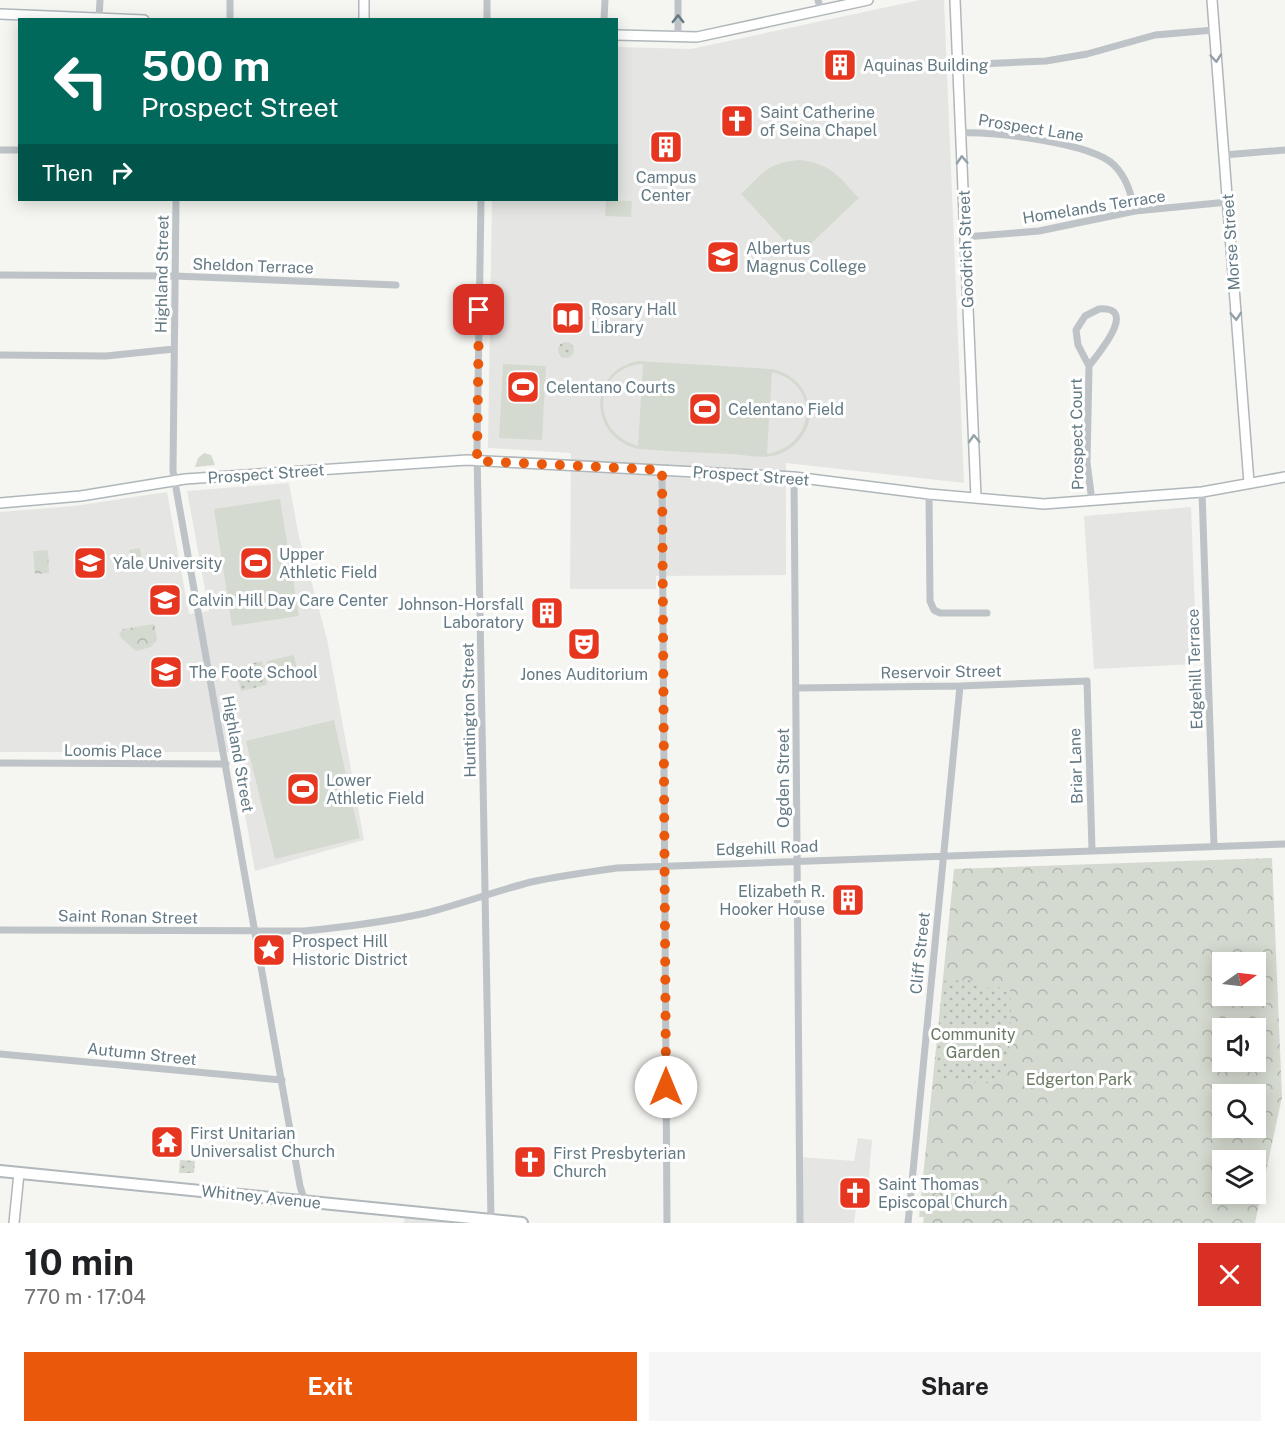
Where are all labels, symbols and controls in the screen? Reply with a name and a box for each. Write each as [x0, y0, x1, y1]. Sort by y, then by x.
one-way arrow [672, 14, 684, 23]
text: 500 m [141, 41, 270, 90]
icon: left [42, 42, 120, 120]
building icon: Aquinas Building [822, 47, 858, 83]
one-way arrow [1209, 54, 1222, 63]
place label: Aquinas Building [863, 56, 989, 75]
text: Prospect Street [141, 91, 339, 123]
church icon: Saint Catherine of Seina Chapel [719, 103, 755, 139]
place label: Saint Catherine of Seina Chapel [760, 103, 877, 140]
street label: Prospect Lane [977, 110, 1085, 146]
building icon: Campus Center [648, 129, 684, 165]
icon: right [105, 156, 138, 189]
one-way arrow [955, 156, 968, 165]
text: Then [42, 160, 93, 186]
place label: Campus Center [636, 168, 696, 205]
street label: Homelands Terrace [1021, 186, 1167, 228]
street label: Goodrich Street [954, 190, 978, 308]
street label: Morse Street [1218, 193, 1244, 291]
street label: Highland Street [151, 215, 173, 333]
school or university icon: Albertus Magnus College [705, 239, 741, 275]
place label: Albertus Magnus College [746, 239, 866, 276]
street label: Sheldon Terrace [192, 254, 314, 278]
pin [453, 284, 504, 335]
icon: arrive [462, 293, 495, 326]
library icon: Rosary Hall Library [550, 300, 586, 336]
place label: Rosary Hall Library [591, 300, 677, 337]
one-way arrow [1230, 311, 1243, 320]
sports icon: Celentano Courts [505, 369, 541, 405]
place label: Celentano Courts [546, 378, 675, 397]
street label: Prospect Court [1067, 378, 1087, 490]
sports icon: Celentano Field [687, 391, 723, 427]
place label: Celentano Field [728, 400, 844, 419]
one-way arrow [968, 434, 980, 443]
street label: Prospect Street [207, 460, 325, 488]
street label: Prospect Street [692, 462, 810, 490]
school or university icon: Yale University [72, 545, 108, 581]
sports icon: Upper Athletic Field [238, 545, 274, 581]
place label: Upper Athletic Field [279, 545, 377, 582]
place label: Yale University [113, 554, 223, 573]
school or university icon: Calvin Hill Day Care Center [147, 582, 183, 618]
place label: Calvin Hill Day Care Center [188, 591, 388, 610]
place label: Johnson-Horsfall Laboratory [398, 595, 524, 632]
building icon: Johnson-Horsfall Laboratory [529, 595, 565, 631]
street label: Edgehill Terrace [1183, 608, 1207, 730]
theatre icon: Jones Auditorium [566, 626, 602, 662]
street label: Huntington Street [458, 642, 480, 778]
school or university icon: The Foote School [148, 654, 184, 690]
street label: Reservoir Street [880, 661, 1002, 683]
place label: The Foote School [189, 663, 318, 682]
place label: Jones Auditorium [520, 665, 648, 684]
street label: Highland Street [218, 694, 258, 814]
street label: Ogden Street [774, 728, 793, 828]
street label: Briar Lane [1065, 728, 1087, 804]
street label: Loomis Place [64, 741, 162, 761]
sports icon: Lower Athletic Field [285, 771, 321, 807]
place label: Lower Athletic Field [326, 771, 424, 808]
street label: Edgehill Road [715, 837, 819, 859]
place label: Elizabeth R. Hooker House [719, 882, 825, 919]
building icon: Elizabeth R. Hooker House [830, 882, 866, 918]
street label: Saint Ronan Street [58, 906, 198, 928]
street label: Cliff Street [906, 911, 934, 995]
place icon: Prospect Hill Historic District [251, 932, 287, 968]
place label: Prospect Hill Historic District [292, 932, 408, 969]
north arrow [1212, 952, 1266, 1006]
map controls [1212, 952, 1266, 1204]
button: sound [1212, 1018, 1266, 1072]
park label: Community Garden [930, 1025, 1016, 1062]
street label: Autumn Street [86, 1039, 198, 1069]
position arrow [634, 1055, 698, 1119]
park label: Edgerton Park [1026, 1070, 1132, 1089]
button: search [1212, 1084, 1266, 1138]
temple icon: First Unitarian Universalist Church [149, 1124, 185, 1160]
place label: First Unitarian Universalist Church [190, 1124, 335, 1161]
church icon: First Presbyterian Church [512, 1144, 548, 1180]
place label: First Presbyterian Church [553, 1144, 686, 1181]
button: layers [1212, 1150, 1266, 1204]
church icon: Saint Thomas Episcopal Church [837, 1175, 873, 1211]
place label: Saint Thomas Episcopal Church [878, 1175, 1008, 1212]
street label: Whitney Avenue [200, 1181, 322, 1213]
text: 10 min [24, 1241, 134, 1283]
button: close [1198, 1243, 1261, 1306]
text: 770 m · 17:04 [24, 1285, 146, 1309]
button: Exit [24, 1352, 637, 1421]
button: Share [649, 1352, 1261, 1421]

